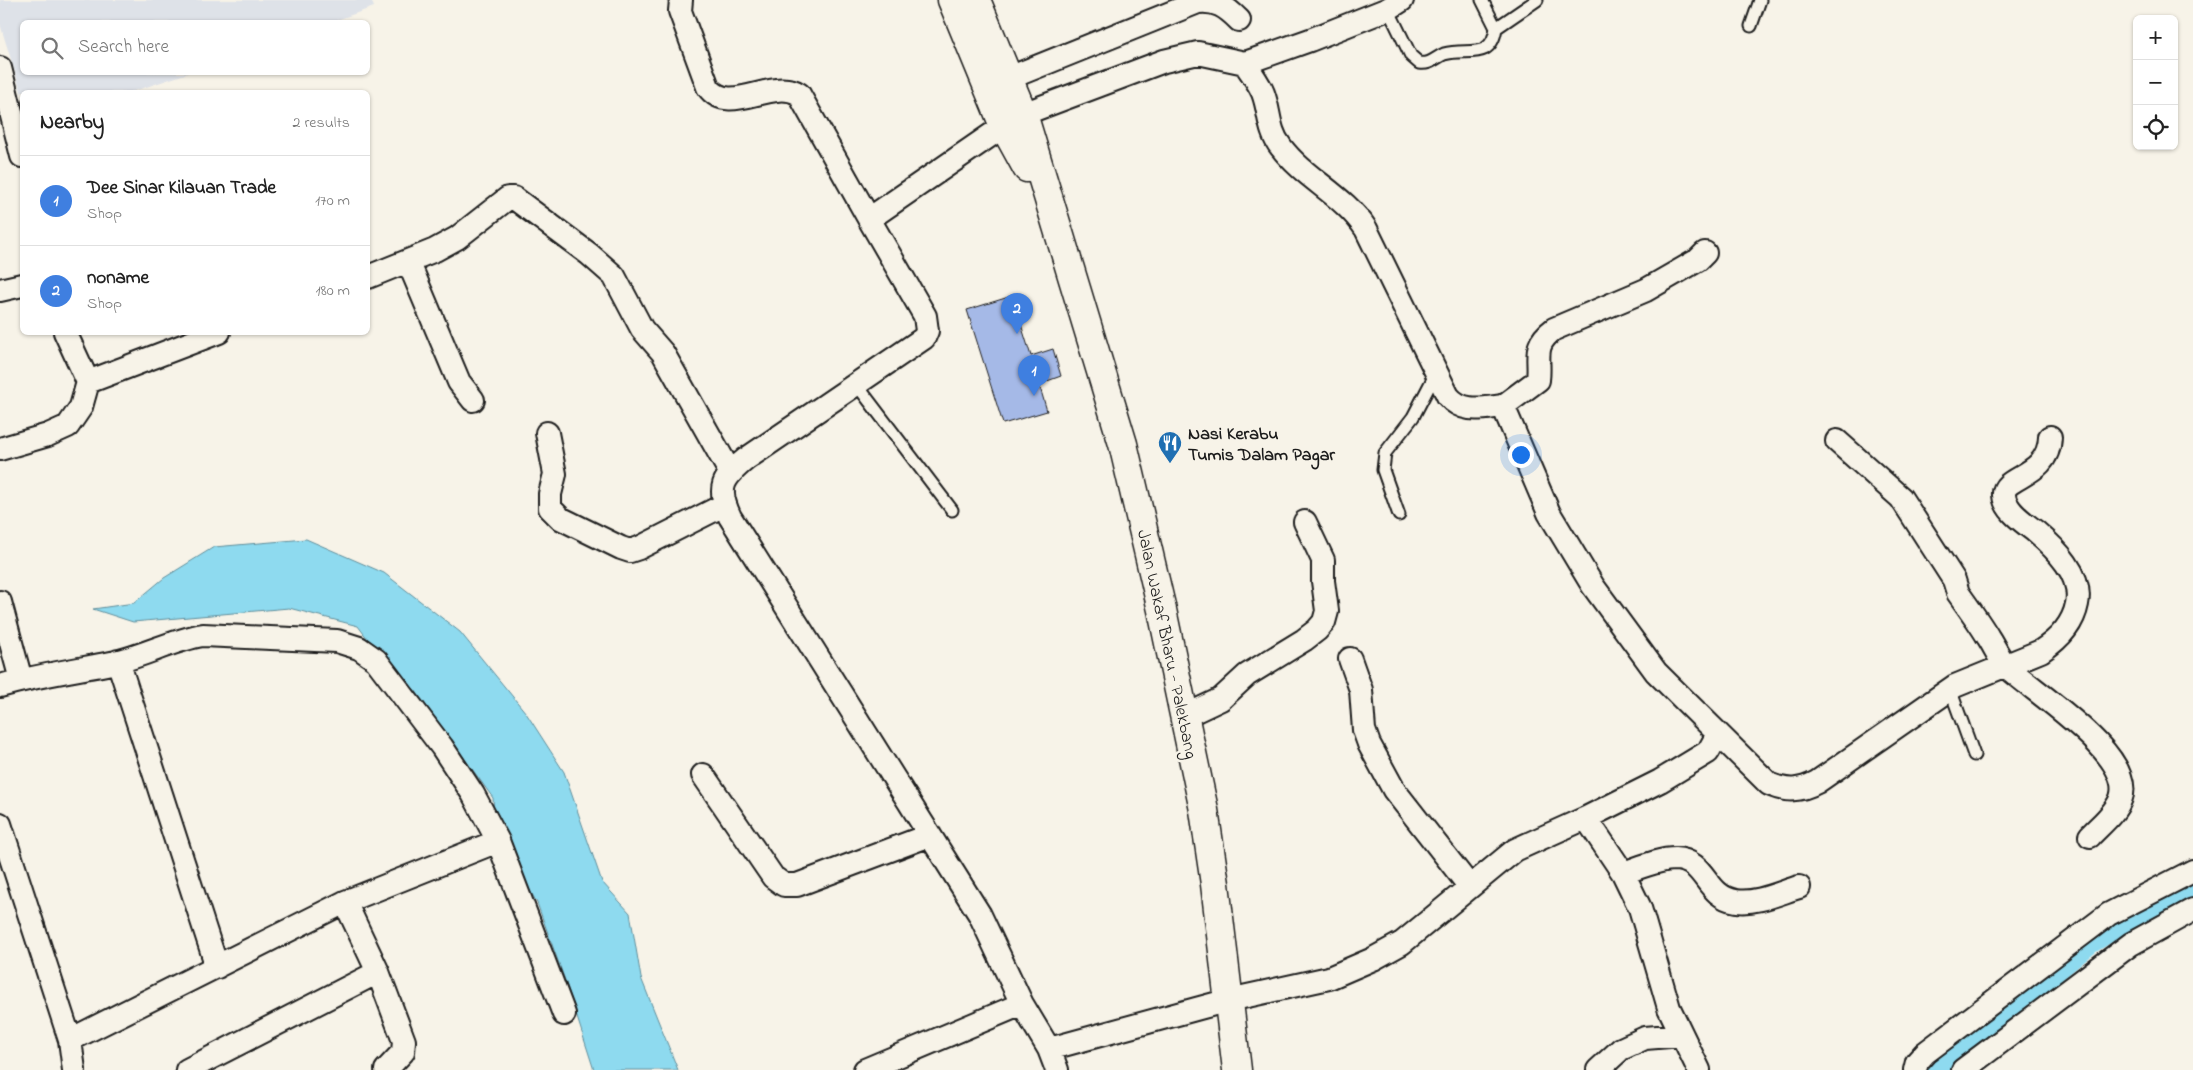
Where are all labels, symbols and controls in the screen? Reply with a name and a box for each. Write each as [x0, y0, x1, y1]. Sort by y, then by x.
map controls [2133, 15, 2178, 150]
button: + [2133, 15, 2178, 60]
search box [20, 20, 370, 75]
icon: search [38, 34, 66, 62]
text: Search here [78, 34, 169, 61]
button: − [2133, 60, 2178, 105]
button: locate [2133, 105, 2178, 150]
text: Nearby [40, 108, 104, 138]
text: 2 results [292, 111, 350, 135]
text: Dee Sinar Kilauan Trade [87, 175, 276, 202]
text: 1 [53, 189, 59, 213]
text: 170 m [315, 189, 350, 213]
text: Shop [87, 202, 122, 226]
text: noname [87, 265, 149, 292]
text: 2 [52, 279, 60, 303]
text: 180 m [316, 279, 350, 303]
text: Shop [87, 292, 122, 316]
pin: 2 [1001, 293, 1033, 334]
pin: 1 [1018, 355, 1050, 396]
place label: Nasi Kerabu Tumis Dalam Pagar [1188, 422, 1335, 470]
restaurant icon: Nasi Kerabu Tumis Dalam Pagar [1157, 430, 1183, 464]
your location [1508, 442, 1534, 468]
street label: Jalan Wakaf Bharu - Palekbang [1128, 527, 1203, 762]

